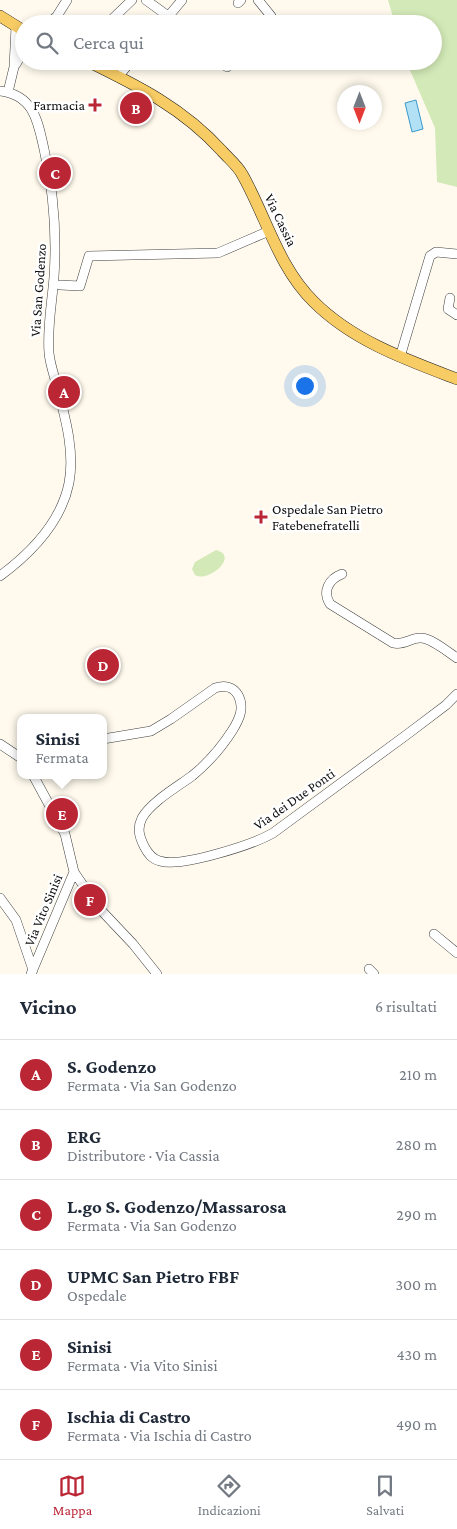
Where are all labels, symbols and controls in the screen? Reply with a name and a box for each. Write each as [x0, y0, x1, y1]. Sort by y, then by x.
search box [15, 15, 442, 70]
icon: search [33, 29, 61, 57]
text: Cerca qui [73, 32, 144, 53]
north arrow [337, 85, 382, 130]
pin: B [120, 89, 152, 127]
place label: Farmacia [33, 97, 86, 113]
marker: Farmacia [89, 99, 101, 111]
pin: C [39, 154, 71, 192]
street label: Via Cassia [261, 191, 301, 249]
street label: Via San Godenzo [27, 243, 49, 337]
pin: A [48, 373, 80, 411]
your location [292, 373, 318, 399]
place label: Ospedale San Pietro Fatebenefratelli [272, 501, 383, 533]
marker: Ospedale San Pietro Fatebenefratelli [254, 510, 268, 524]
pin: D [87, 646, 119, 684]
popup [17, 714, 107, 779]
text: Sinisi [35, 728, 80, 749]
text: Fermata [35, 749, 89, 766]
street label: Via dei Due Ponti [250, 765, 338, 833]
pin: E [46, 795, 78, 833]
street label: Via Vito Sinisi [21, 871, 65, 948]
pin: F [74, 881, 106, 919]
text: Vicino [20, 995, 77, 1019]
text: 6 risultati [375, 998, 437, 1015]
text: S. Godenzo [67, 1056, 156, 1077]
text: A [31, 1066, 41, 1083]
text: 210 m [399, 1066, 437, 1083]
text: Fermata · Via San Godenzo [67, 1077, 237, 1094]
text: ERG [67, 1126, 101, 1147]
text: B [31, 1136, 41, 1153]
text: 280 m [396, 1136, 437, 1153]
text: Distributore · Via Cassia [67, 1147, 220, 1164]
text: L.go S. Godenzo/Massarosa [67, 1196, 287, 1217]
text: C [31, 1206, 41, 1223]
text: 290 m [396, 1206, 437, 1223]
text: Fermata · Via San Godenzo [67, 1217, 237, 1234]
text: UPMC San Pietro FBF [67, 1266, 239, 1287]
text: D [30, 1276, 42, 1293]
text: 300 m [395, 1276, 437, 1293]
text: Ospedale [67, 1287, 126, 1304]
text: Sinisi [67, 1336, 112, 1357]
text: E [31, 1346, 41, 1363]
text: 430 m [396, 1346, 437, 1363]
text: Fermata · Via Vito Sinisi [67, 1357, 218, 1374]
text: Ischia di Castro [67, 1406, 191, 1427]
text: F [32, 1416, 40, 1433]
text: 490 m [396, 1416, 437, 1433]
text: Fermata · Via Ischia di Castro [67, 1427, 252, 1444]
tab: Mappa [53, 1472, 92, 1518]
tab: Indicazioni [198, 1472, 261, 1518]
tab: Salvati [366, 1472, 404, 1518]

